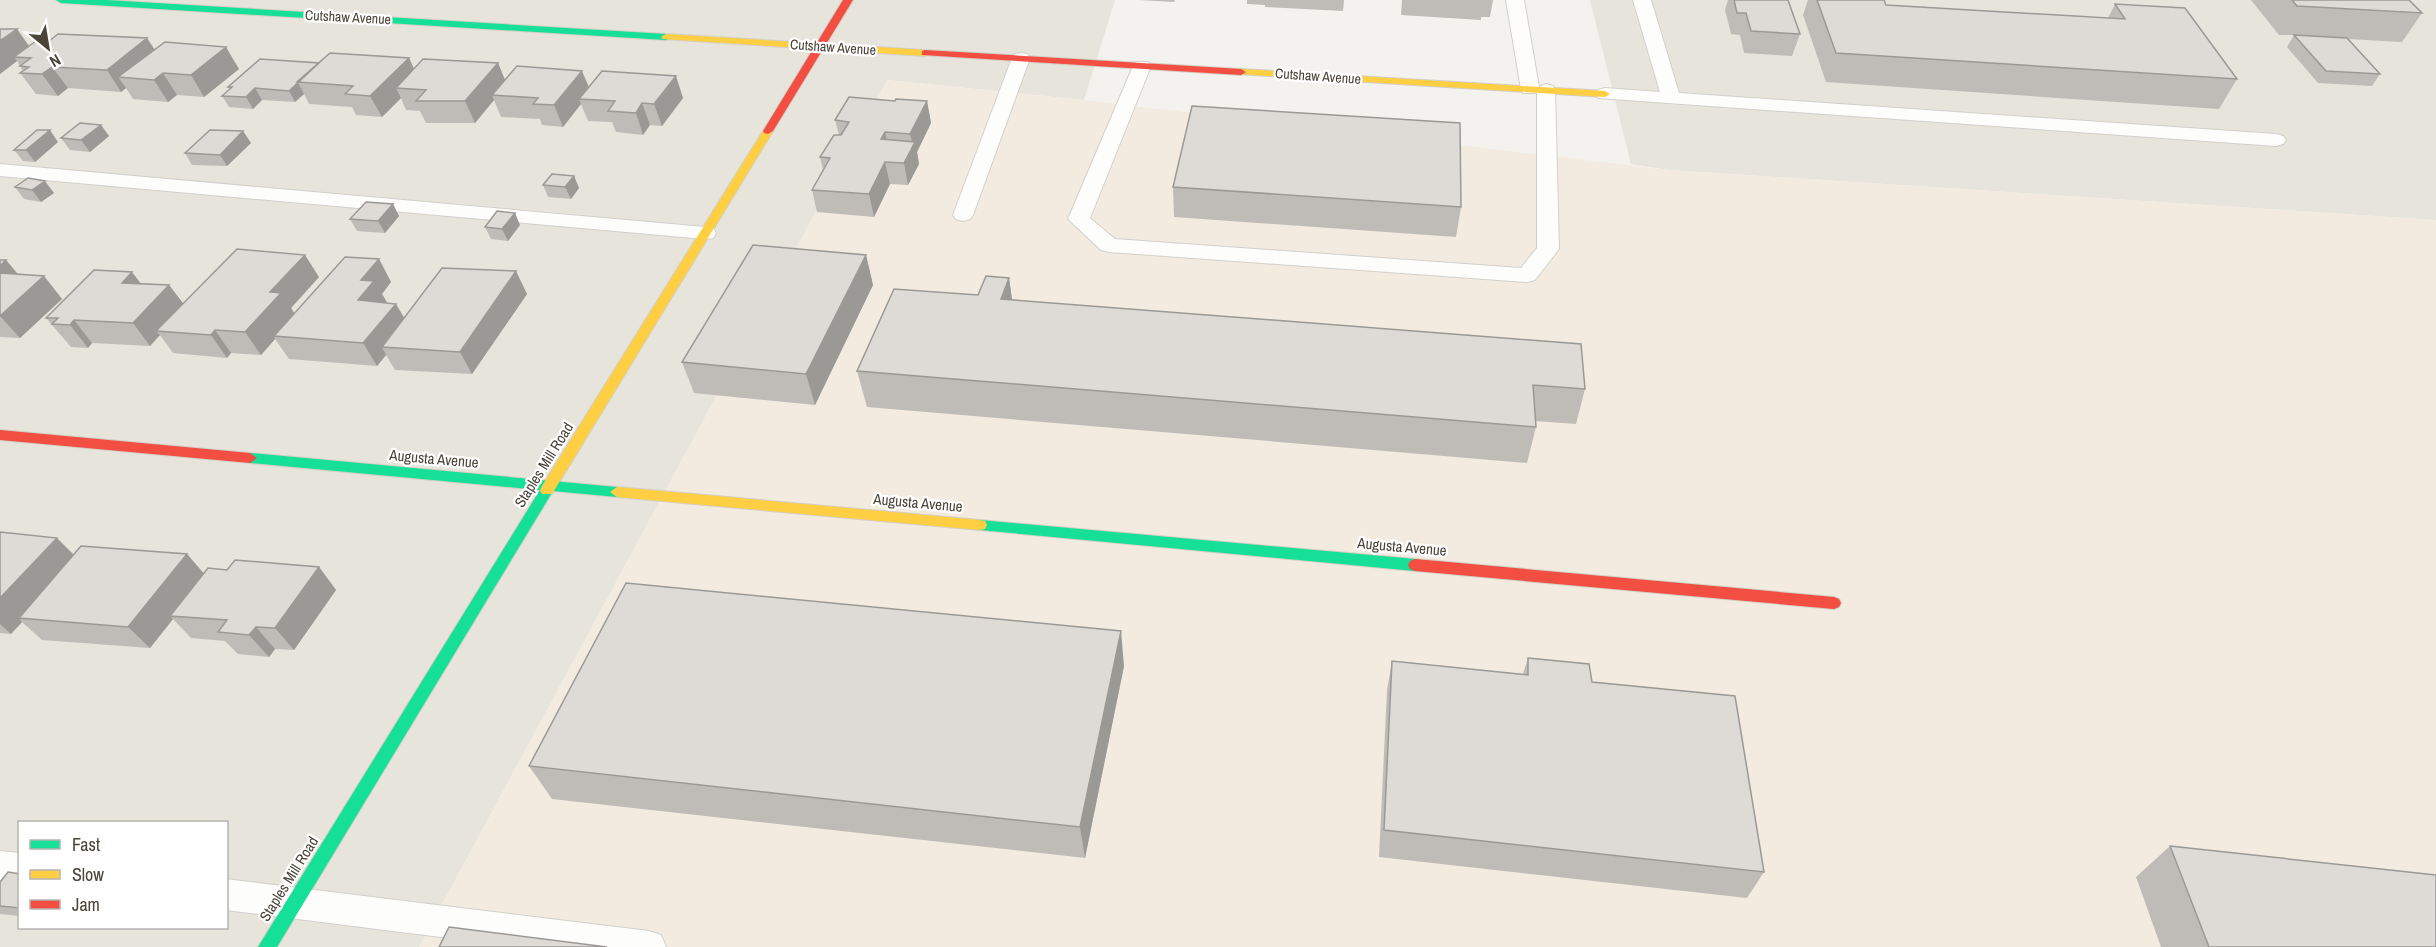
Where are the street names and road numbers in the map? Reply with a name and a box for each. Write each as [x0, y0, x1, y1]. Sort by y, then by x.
street label: Cutshaw Avenue [305, 6, 391, 28]
street label: Cutshaw Avenue [789, 35, 877, 59]
street label: Cutshaw Avenue [1274, 64, 1362, 88]
street label: Staples Mill Road [509, 418, 578, 511]
street label: Augusta Avenue [388, 444, 480, 473]
street label: Augusta Avenue [872, 488, 964, 517]
street label: Augusta Avenue [1356, 532, 1448, 561]
street label: Staples Mill Road [254, 832, 323, 925]

